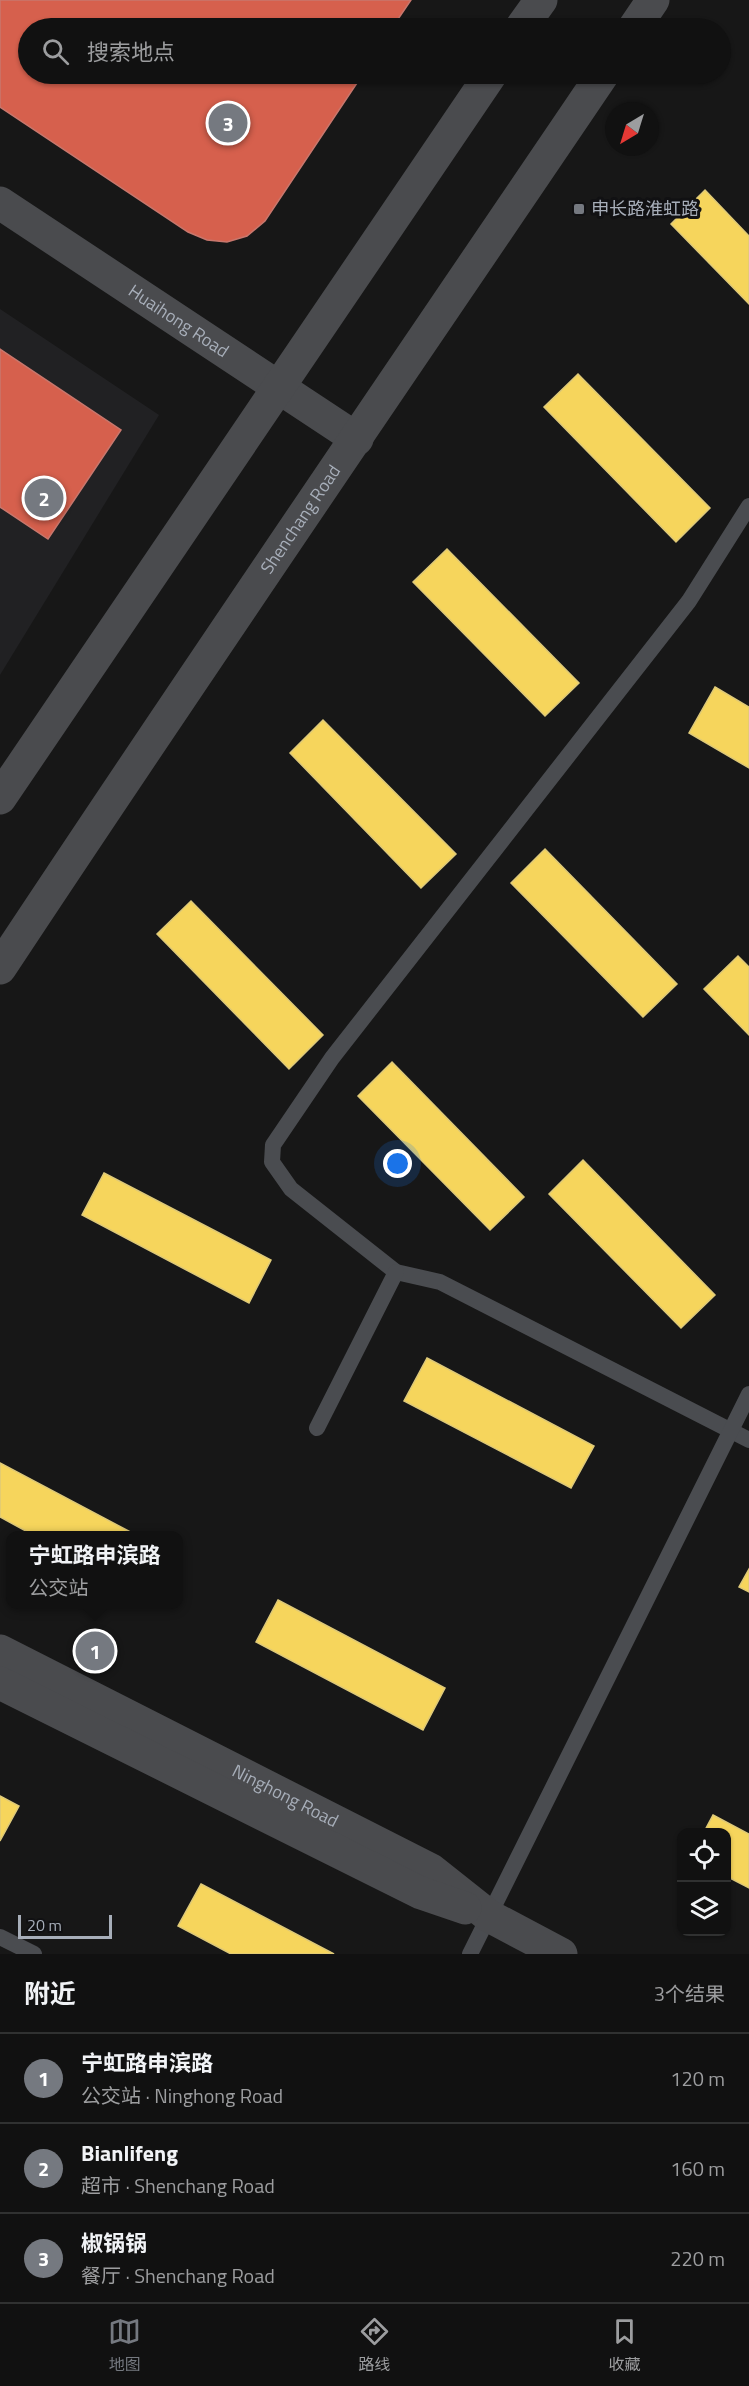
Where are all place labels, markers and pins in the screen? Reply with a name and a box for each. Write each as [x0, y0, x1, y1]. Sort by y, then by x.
pin: 3 [208, 100, 248, 146]
place label: 申长路淮虹路 [591, 195, 699, 222]
marker: 申长路淮虹路 [572, 202, 586, 216]
pin: 2 [24, 476, 63, 520]
pin: 1 [76, 1628, 115, 1674]

